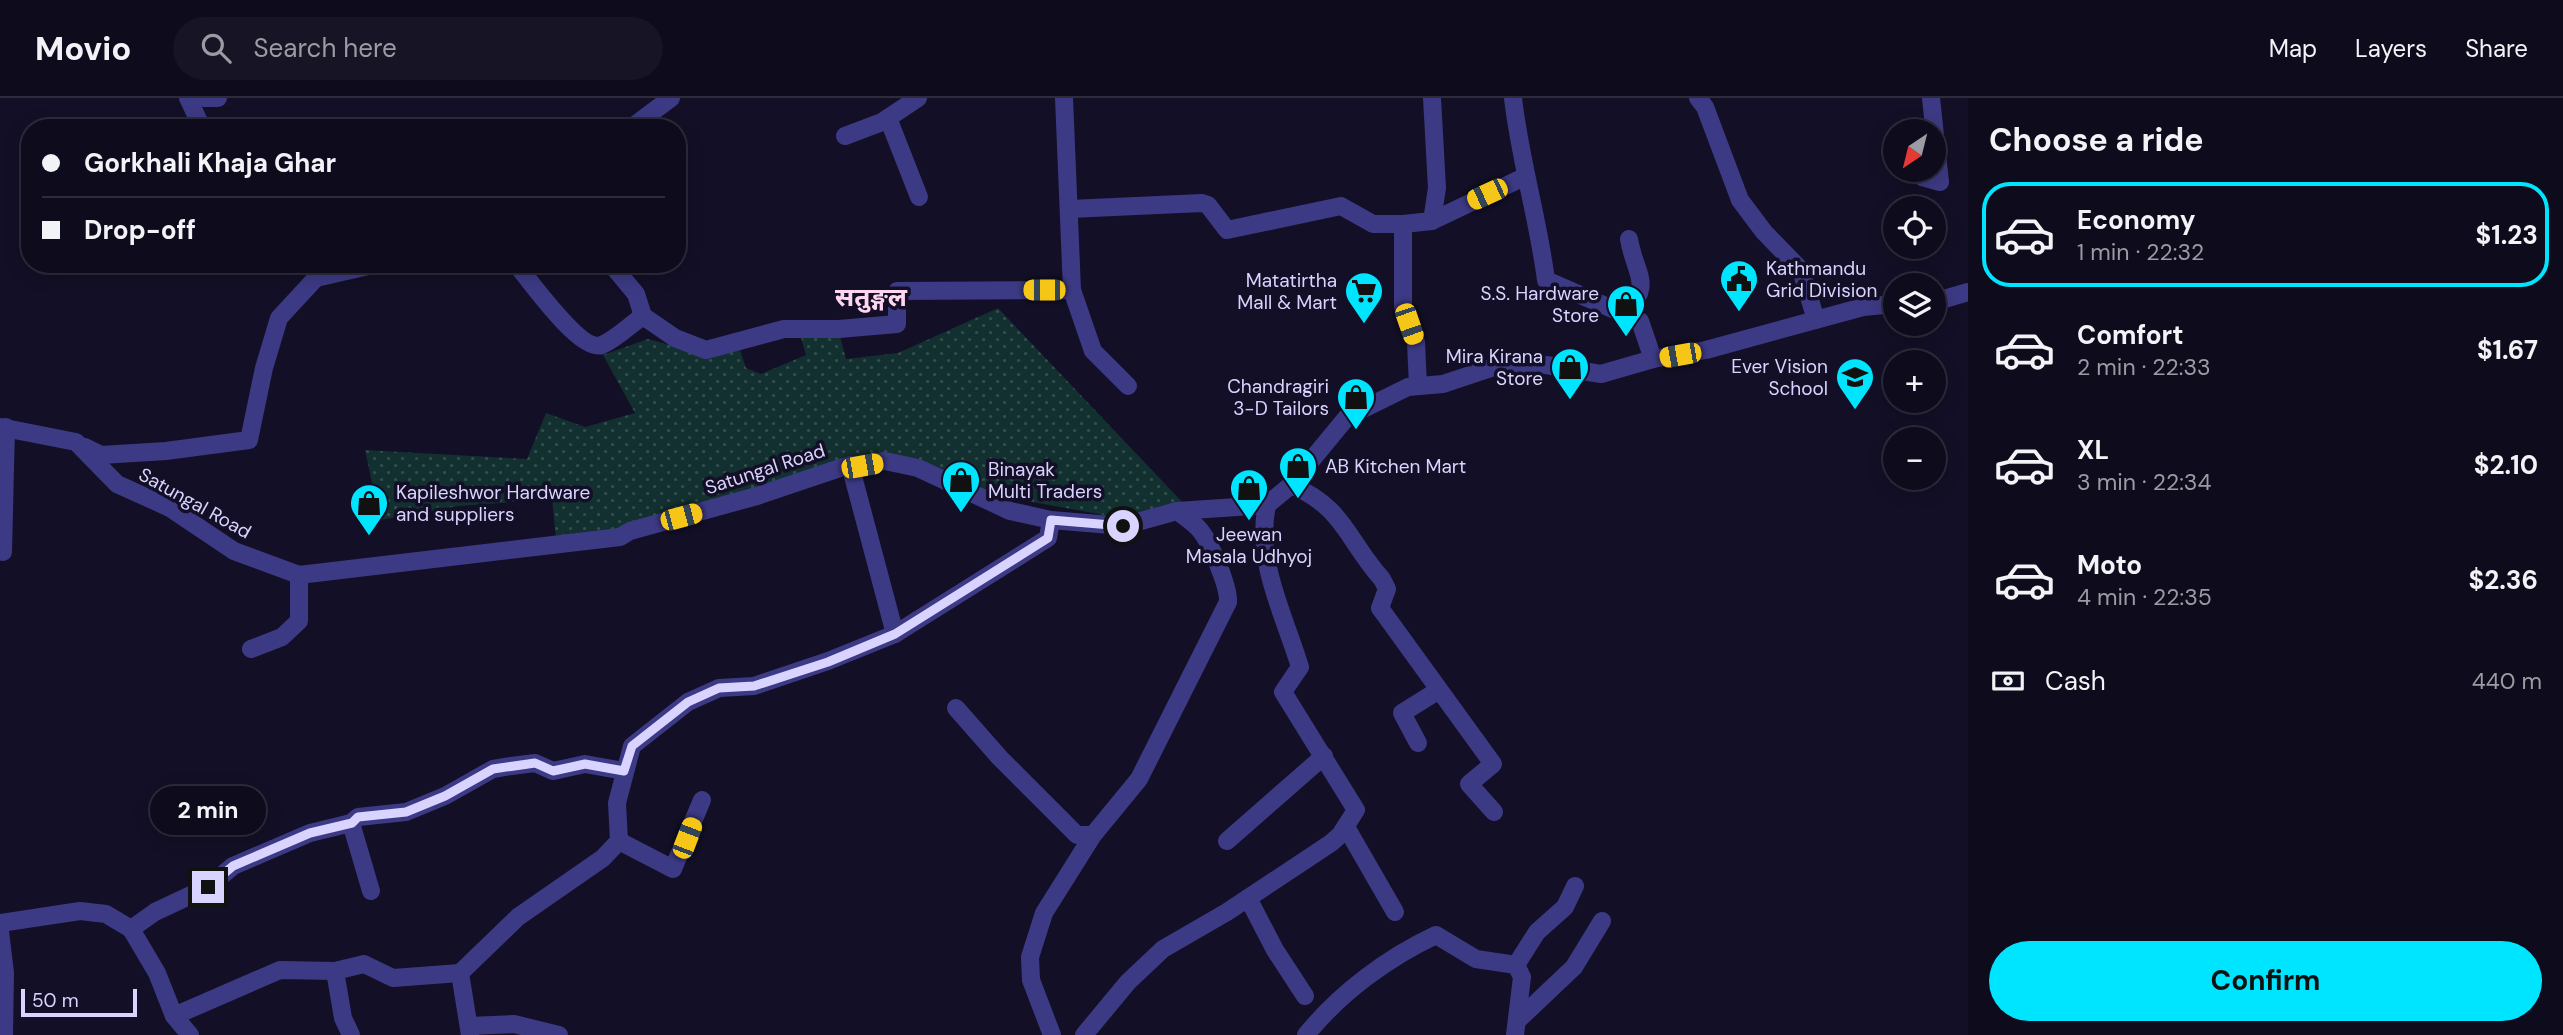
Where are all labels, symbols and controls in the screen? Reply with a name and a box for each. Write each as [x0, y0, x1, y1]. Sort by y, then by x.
search box [173, 17, 663, 80]
text: Movio [35, 27, 131, 70]
icon: search [197, 29, 235, 67]
text: Search here [253, 31, 397, 65]
text: Map [2269, 33, 2317, 64]
text: Layers [2355, 33, 2427, 64]
text: Share [2465, 33, 2528, 64]
north arrow [1883, 119, 1946, 182]
map controls [1883, 119, 1946, 490]
text: Choose a ride [1989, 119, 2204, 161]
text: Gorkhali Khaja Ghar [84, 146, 336, 180]
car [1464, 176, 1511, 212]
button: locate [1883, 196, 1946, 259]
icon: car [1993, 203, 2056, 266]
text: Economy [2077, 203, 2195, 237]
text: Drop-off [84, 213, 196, 247]
text: $1.23 [2476, 218, 2538, 252]
text: 1 min · 22:32 [2077, 237, 2204, 267]
place label: Kathmandu Grid Division [1766, 256, 1877, 303]
public building icon: Kathmandu Grid Division [1718, 258, 1760, 313]
place label: Matatirtha Mall & Mart [1237, 268, 1337, 315]
supermarket icon: Matatirtha Mall & Mart [1343, 270, 1385, 325]
button: layers [1883, 273, 1946, 336]
district label: सतुङ्गल [835, 280, 908, 314]
car [1024, 280, 1066, 301]
place label: S.S. Hardware Store [1481, 281, 1599, 328]
shop icon: S.S. Hardware Store [1605, 283, 1647, 338]
car [1393, 301, 1426, 347]
icon: car [1993, 318, 2056, 381]
text: Comfort [2077, 318, 2183, 352]
text: $1.67 [2477, 333, 2538, 367]
car [1658, 341, 1703, 369]
place label: Mira Kirana Store [1446, 344, 1543, 391]
shop icon: Mira Kirana Store [1549, 346, 1591, 401]
button: + [1883, 350, 1946, 413]
text: 2 min · 22:33 [2077, 352, 2211, 382]
place label: Ever Vision School [1731, 354, 1828, 401]
school or university icon: Ever Vision School [1834, 356, 1876, 411]
place label: Chandragiri 3-D Tailors [1227, 374, 1329, 421]
shop icon: Chandragiri 3-D Tailors [1335, 376, 1377, 431]
button: − [1883, 427, 1946, 490]
icon: car [1993, 433, 2056, 496]
text: XL [2077, 433, 2109, 467]
street label: Satungal Road [702, 438, 828, 500]
shop icon: AB Kitchen Mart [1277, 445, 1319, 500]
text: $2.10 [2474, 448, 2538, 482]
car [840, 452, 885, 480]
place label: AB Kitchen Mart [1325, 454, 1466, 479]
place label: Binayak Multi Traders [988, 457, 1102, 504]
shop icon: Binayak Multi Traders [940, 459, 982, 514]
street label: Satungal Road [134, 462, 256, 544]
shop icon: Jeewan Masala Udhyoj [1228, 467, 1270, 522]
text: 3 min · 22:34 [2077, 467, 2211, 497]
place label: Kapileshwor Hardware and suppliers [396, 480, 590, 527]
shop icon: Kapileshwor Hardware and suppliers [348, 482, 390, 537]
car [658, 501, 705, 533]
route start [1107, 510, 1139, 542]
place label: Jeewan Masala Udhyoj [1186, 522, 1312, 569]
icon: car [1993, 548, 2056, 611]
text: Moto [2077, 548, 2142, 582]
text: $2.36 [2469, 563, 2538, 597]
text: 4 min · 22:35 [2077, 582, 2212, 612]
icon: cash [1989, 662, 2027, 700]
text: Cash [2045, 664, 2106, 698]
text: 440 m [2472, 666, 2542, 696]
callout: 2 min [150, 786, 266, 834]
text: 2 min [178, 795, 238, 825]
car [670, 815, 705, 861]
route end [192, 871, 224, 903]
button: Confirm [1989, 941, 2542, 1021]
scale bar [21, 986, 136, 1018]
text: 50 m [32, 988, 79, 1013]

